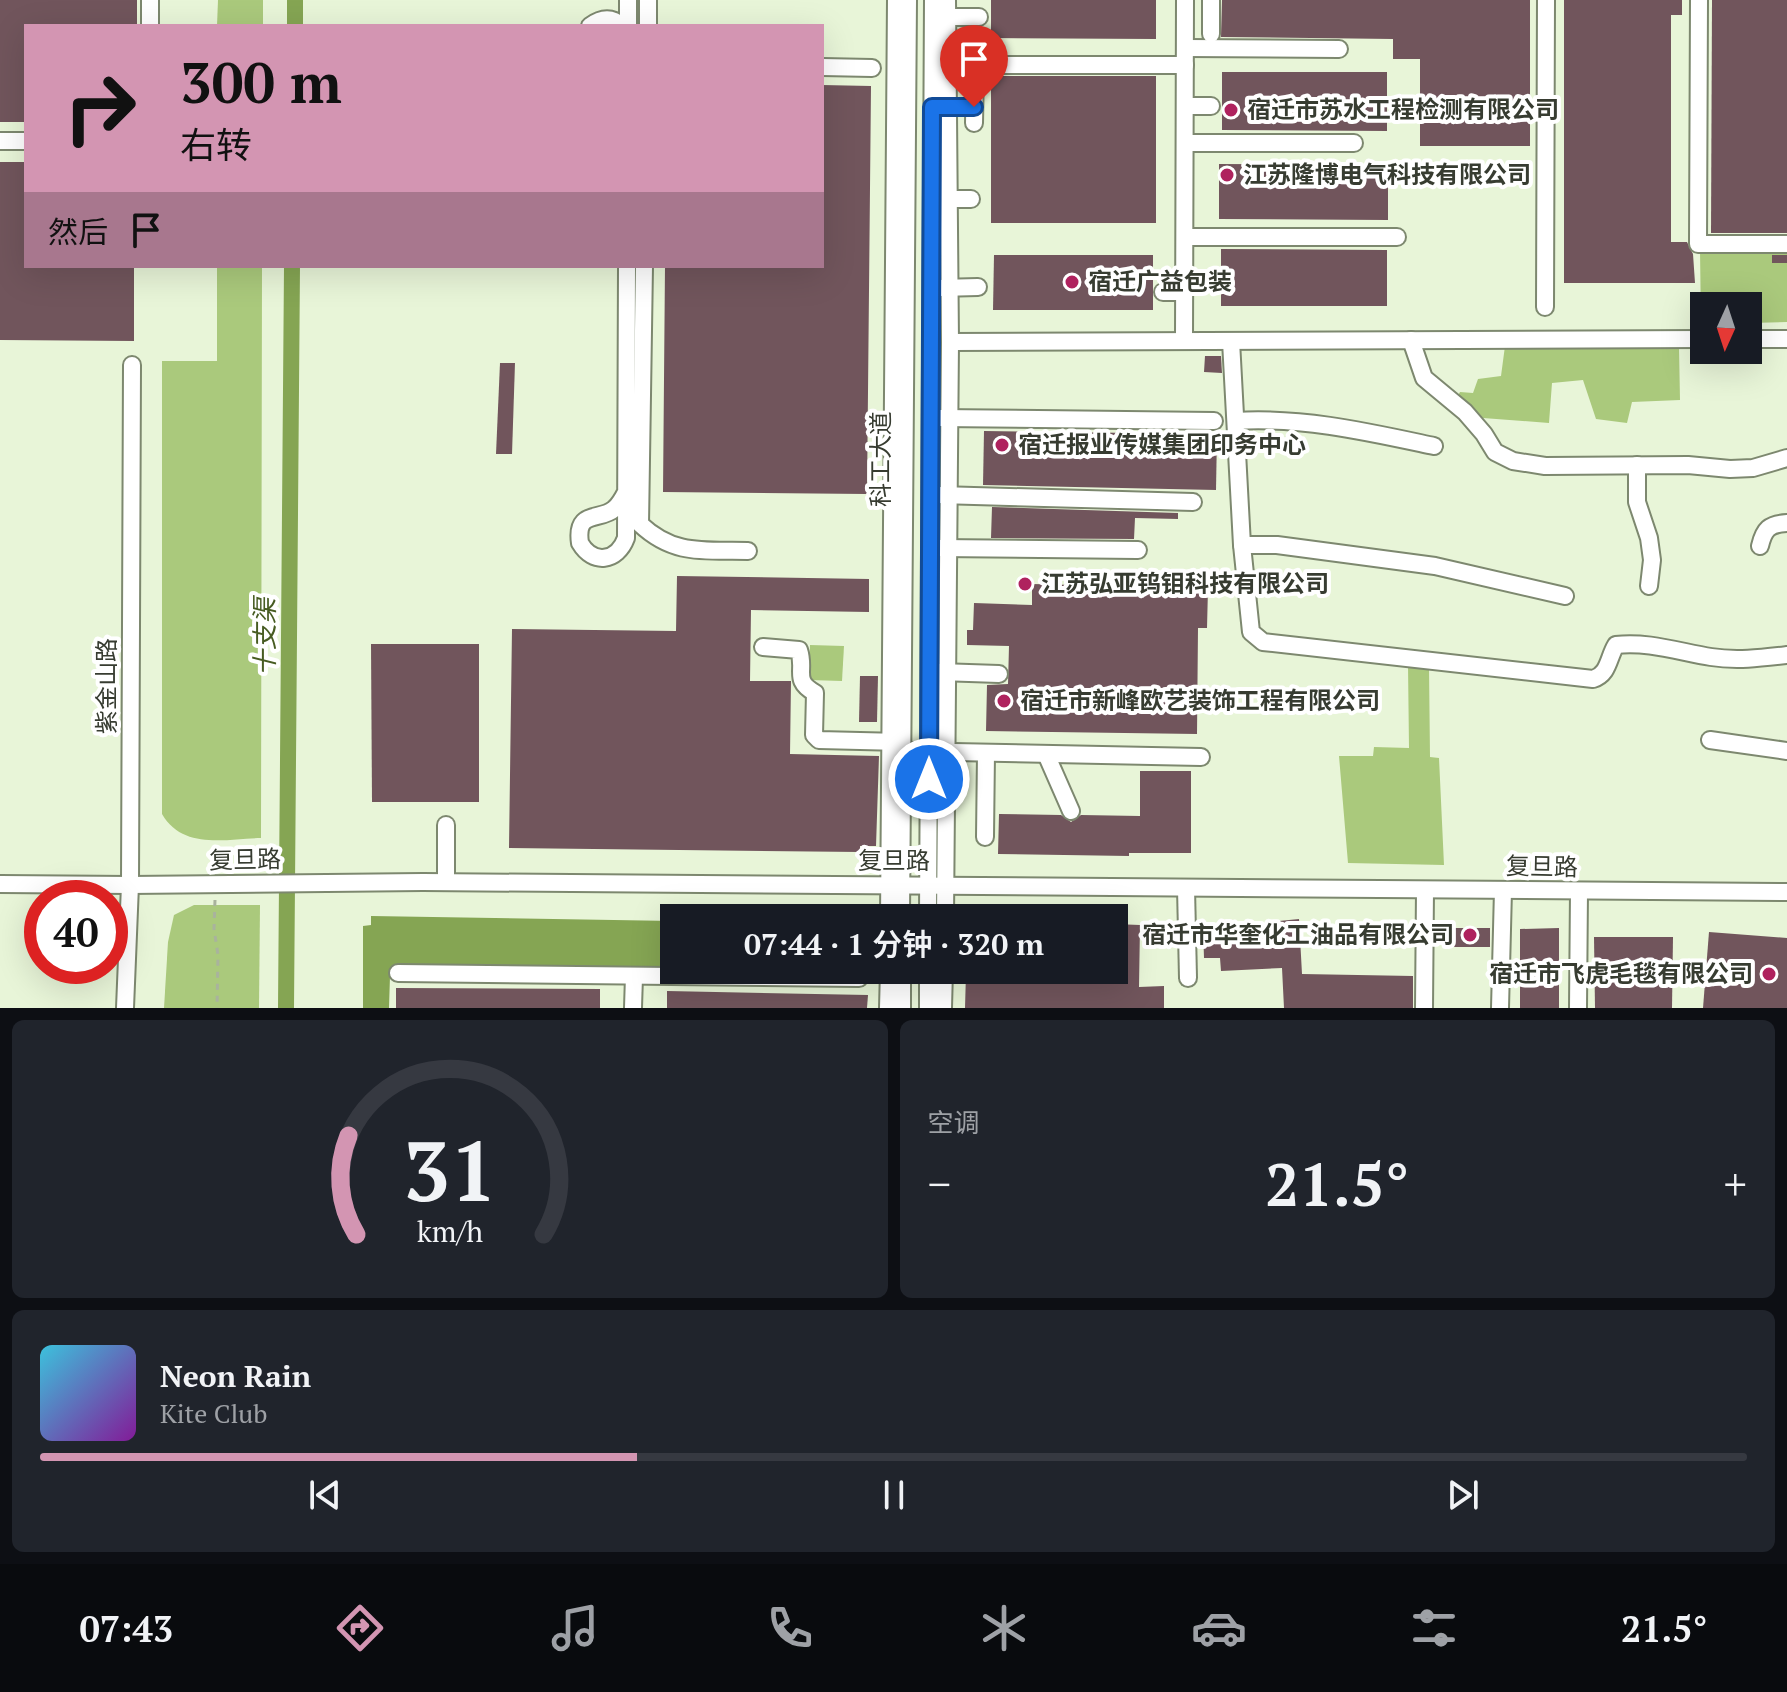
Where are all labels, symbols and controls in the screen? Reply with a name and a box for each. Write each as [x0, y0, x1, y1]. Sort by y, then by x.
pin [940, 25, 1008, 107]
icon: arrive [952, 37, 996, 81]
text: 300 m [180, 45, 342, 119]
icon: right [48, 56, 152, 160]
place label: 宿迁市苏水工程检测有限公司 [1247, 93, 1559, 125]
marker: 宿迁市苏水工程检测有限公司 [1222, 101, 1240, 119]
text: 右转 [180, 121, 252, 168]
place label: 江苏隆博电气科技有限公司 [1243, 158, 1531, 190]
marker: 江苏隆博电气科技有限公司 [1218, 166, 1236, 184]
icon: arrive [124, 208, 168, 252]
text: 然后 [48, 212, 108, 252]
place label: 宿迁广益包装 [1088, 265, 1232, 297]
marker: 宿迁广益包装 [1063, 273, 1081, 291]
north arrow [1690, 292, 1762, 364]
map controls [1690, 292, 1762, 364]
street label: 科工大道 [864, 411, 896, 507]
place label: 宿迁报业传媒集团印务中心 [1018, 428, 1306, 460]
marker: 宿迁报业传媒集团印务中心 [993, 436, 1011, 454]
place label: 江苏弘亚钨钼科技有限公司 [1041, 567, 1329, 599]
marker: 江苏弘亚钨钼科技有限公司 [1016, 575, 1034, 593]
water label: 十支渠 [247, 594, 281, 676]
street label: 紫金山路 [90, 638, 122, 734]
place label: 宿迁市新峰欧艺装饰工程有限公司 [1020, 684, 1380, 716]
marker: 宿迁市新峰欧艺装饰工程有限公司 [995, 692, 1013, 710]
position arrow [887, 737, 971, 821]
street label: 复旦路 [209, 842, 281, 876]
street label: 复旦路 [858, 844, 930, 876]
street label: 复旦路 [1506, 849, 1578, 883]
speed limit sign: 40 [24, 880, 128, 984]
place label: 宿迁市华奎化工油品有限公司 [1142, 918, 1454, 950]
text: 07:44 · 1 分钟 · 320 m [744, 924, 1044, 964]
marker: 宿迁市华奎化工油品有限公司 [1461, 926, 1479, 944]
place label: 宿迁市飞虎毛毯有限公司 [1489, 957, 1753, 989]
marker: 宿迁市飞虎毛毯有限公司 [1760, 965, 1778, 983]
text: 空调 [928, 1105, 980, 1139]
text: 31 [403, 1115, 497, 1225]
text: 21.5° [1265, 1144, 1409, 1223]
text: − [928, 1154, 951, 1213]
text: + [1724, 1154, 1747, 1213]
text: km/h [417, 1212, 483, 1250]
text: Neon Rain [160, 1356, 311, 1396]
text: Kite Club [160, 1396, 267, 1430]
icon: previous [303, 1473, 347, 1517]
icon: pause [872, 1473, 916, 1517]
icon: next [1441, 1473, 1485, 1517]
icon: directions [332, 1600, 388, 1656]
icon: music [547, 1600, 603, 1656]
icon: phone [762, 1600, 818, 1656]
icon: climate [976, 1600, 1032, 1656]
icon: car [1191, 1600, 1247, 1656]
icon: filters [1406, 1600, 1462, 1656]
text: 07:43 [79, 1605, 173, 1652]
text: 21.5° [1621, 1605, 1707, 1652]

